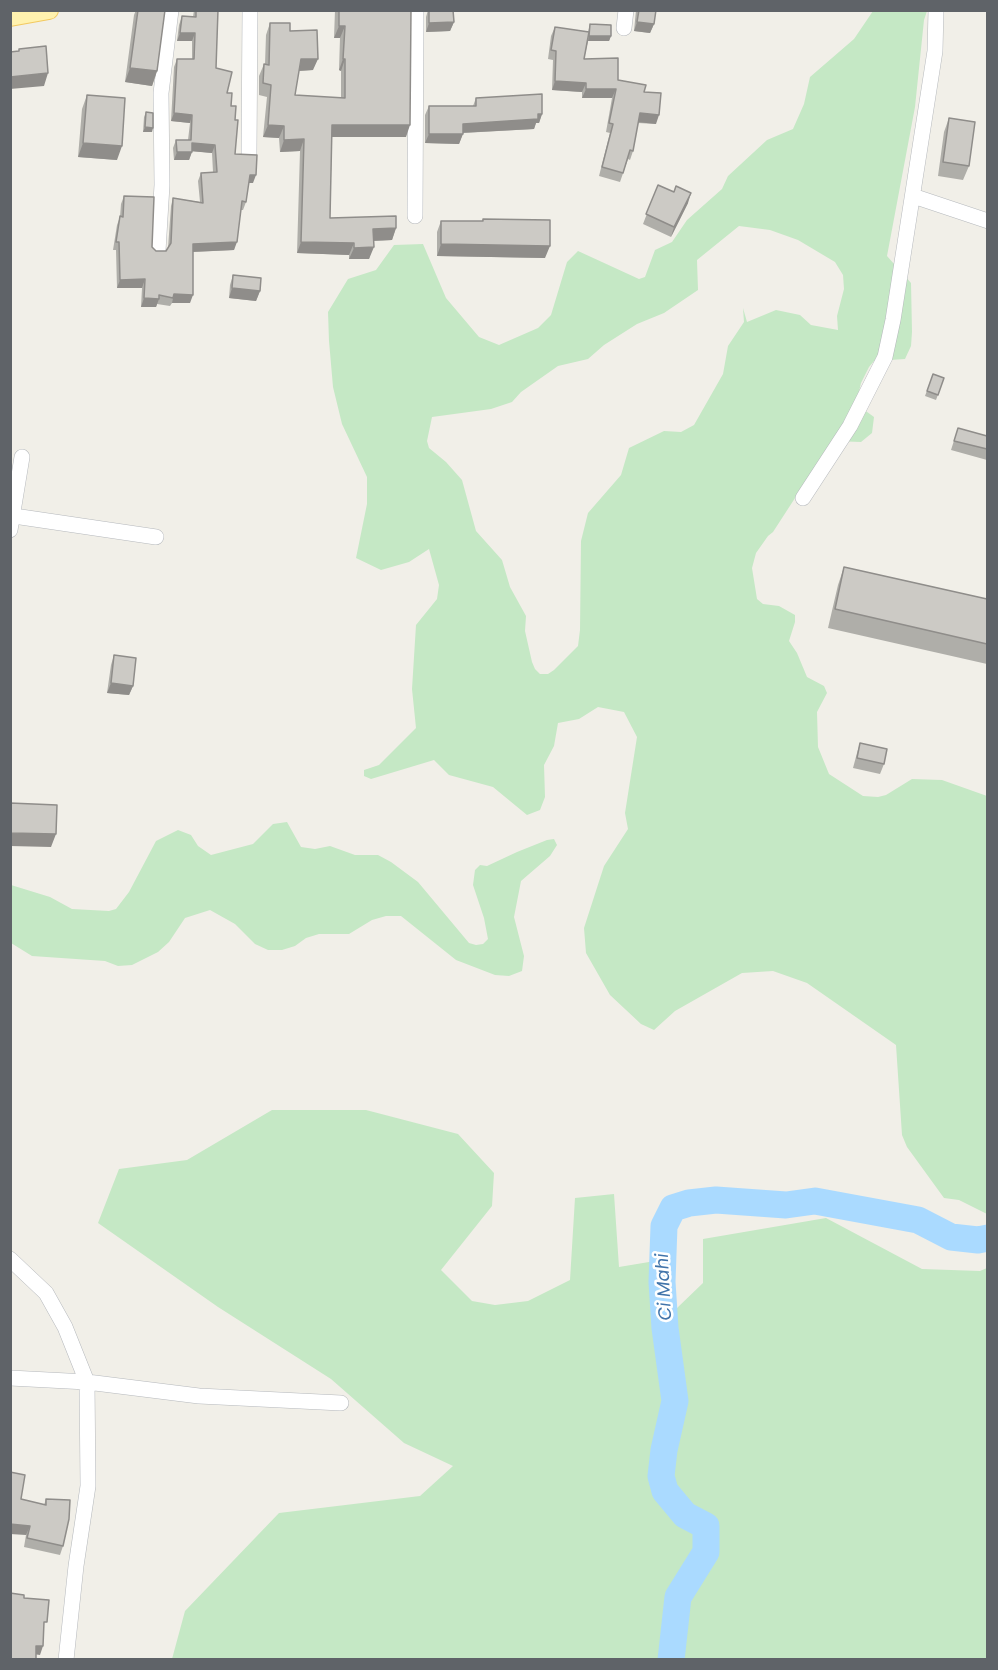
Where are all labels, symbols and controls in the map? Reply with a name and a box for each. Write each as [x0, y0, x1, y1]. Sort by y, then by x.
water label: Ci Mahi [652, 1253, 678, 1321]

